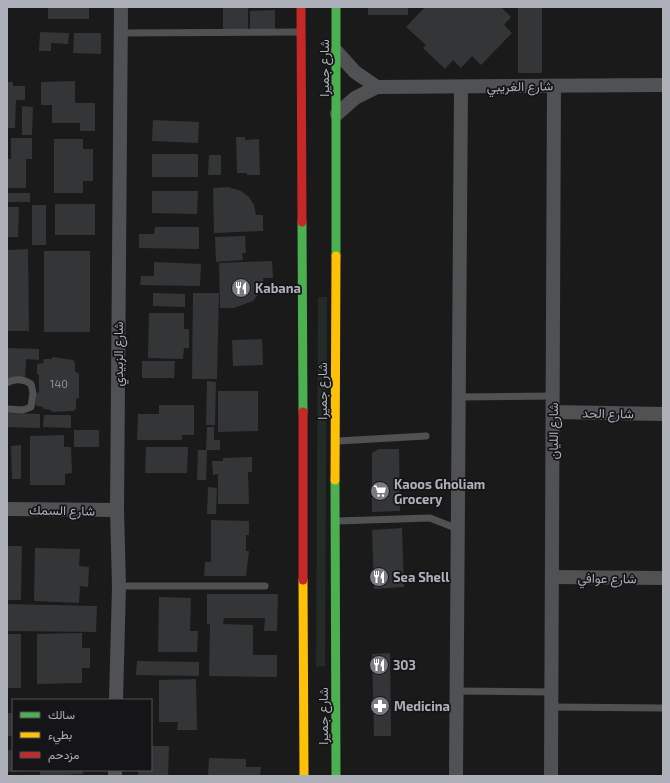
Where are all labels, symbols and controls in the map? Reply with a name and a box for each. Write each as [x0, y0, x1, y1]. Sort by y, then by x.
street label: شارع جميرا [316, 39, 334, 97]
street label: شارع الغريبي [487, 77, 553, 98]
restaurant icon: Kabana [230, 277, 252, 299]
place label: Kabana [255, 280, 301, 296]
street label: شارع الزبيدي [110, 321, 129, 387]
street label: شارع جميرا [314, 362, 332, 420]
house number: 140 [50, 377, 68, 390]
street label: شارع الليان [545, 403, 563, 459]
street label: شارع الحد [582, 405, 634, 423]
place label: Kaoos Gholiam Grocery [394, 476, 485, 507]
supermarket icon: Kaoos Gholiam Grocery [369, 480, 391, 502]
street label: شارع السمك [29, 501, 95, 521]
restaurant icon: Sea Shell [368, 566, 390, 588]
place label: Sea Shell [393, 569, 450, 585]
street label: شارع عوافي [577, 569, 637, 590]
restaurant icon: 303 [368, 654, 390, 676]
place label: 303 [393, 657, 416, 673]
street label: شارع جميرا [315, 687, 333, 745]
pharmacy icon: Medicina [369, 695, 391, 717]
place label: Medicina [394, 698, 450, 714]
legend [12, 699, 152, 771]
text: سالك [48, 707, 75, 721]
text: بطيء [48, 727, 72, 745]
text: مزدحم [48, 747, 79, 763]

